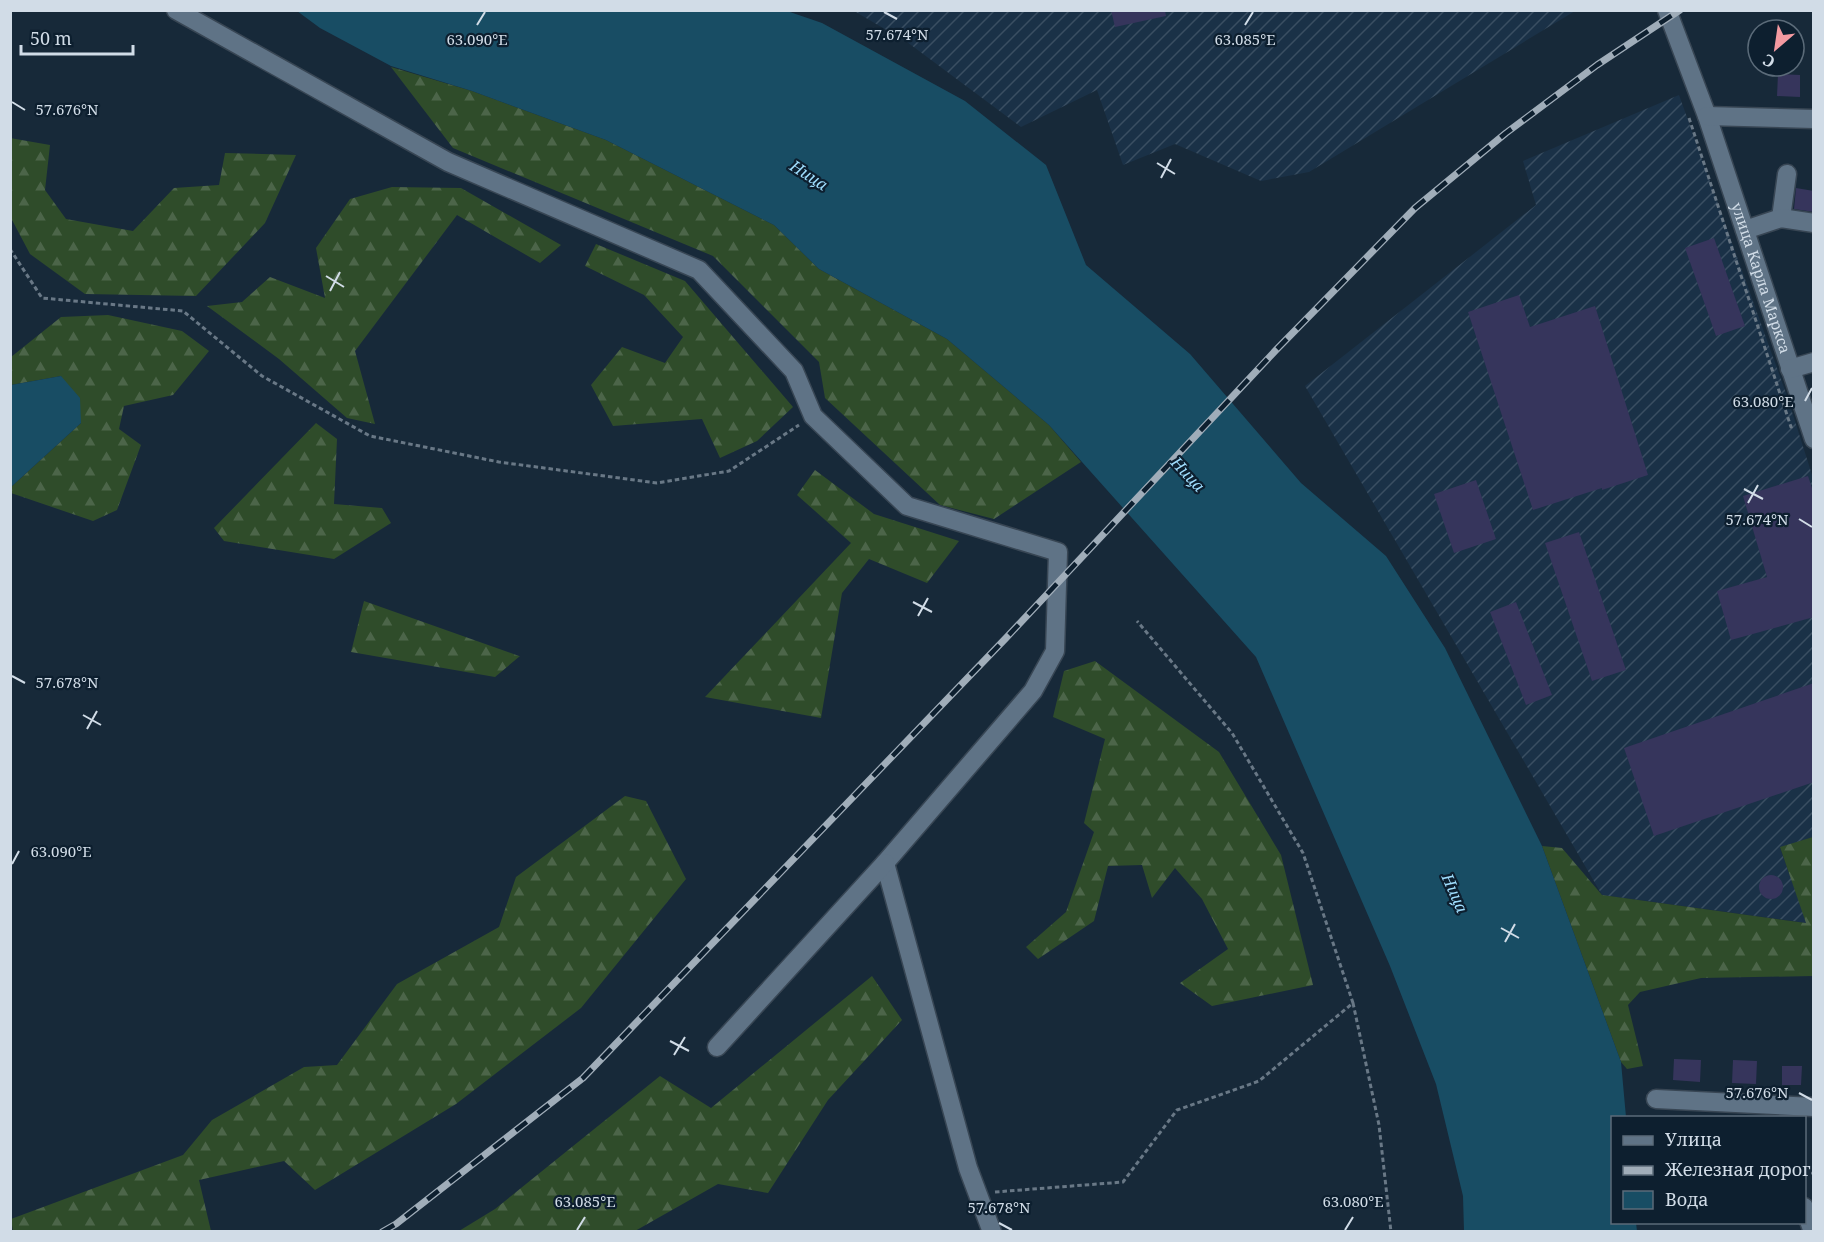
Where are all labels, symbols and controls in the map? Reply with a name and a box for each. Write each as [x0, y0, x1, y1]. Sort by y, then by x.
scale bar [21, 18, 134, 56]
north arrow [1746, 18, 1806, 78]
text: 57.674°N [865, 24, 929, 44]
text: 50 m [30, 26, 72, 50]
text: 63.090°E [446, 29, 508, 49]
text: 63.085°E [1214, 29, 1276, 49]
text: С [1759, 49, 1779, 73]
text: 57.676°N [35, 99, 99, 119]
water label: Ница [785, 154, 832, 195]
street label: улица Карла Маркса [1727, 200, 1796, 356]
text: 63.080°E [1732, 391, 1794, 411]
water label: Ница [1165, 451, 1210, 496]
text: 57.674°N [1725, 509, 1789, 529]
text: 57.678°N [35, 672, 99, 692]
text: 63.090°E [30, 841, 92, 861]
water label: Ница [1436, 869, 1473, 916]
text: 57.676°N [1725, 1082, 1789, 1102]
legend [1611, 1116, 1806, 1224]
text: Улица [1665, 1127, 1722, 1151]
text: Железная дорога [1664, 1157, 1821, 1181]
text: Вода [1665, 1187, 1709, 1211]
text: 63.085°E [554, 1191, 616, 1211]
text: 63.080°E [1322, 1191, 1384, 1211]
text: 57.678°N [967, 1197, 1031, 1217]

